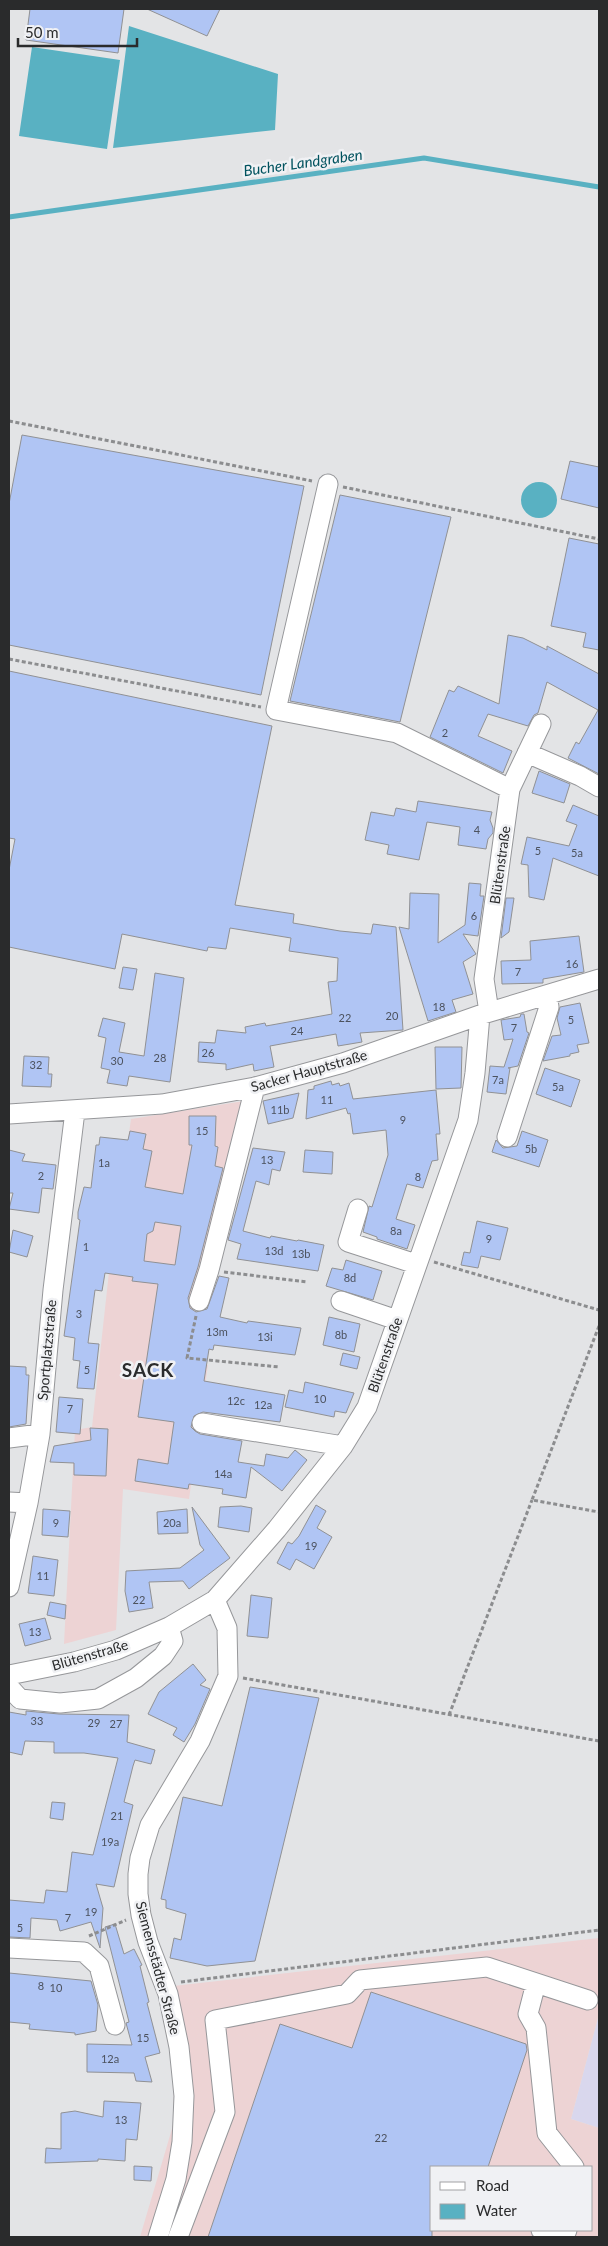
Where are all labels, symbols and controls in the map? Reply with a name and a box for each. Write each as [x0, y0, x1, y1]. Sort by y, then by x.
scale bar [18, 15, 136, 47]
text: 50 m [25, 23, 59, 41]
water label: Bucher Landgraben [242, 145, 364, 179]
house number: 2 [442, 726, 448, 739]
house number: 4 [474, 823, 481, 836]
street label: Blütenstraße [486, 825, 513, 905]
house number: 5 [535, 844, 541, 857]
house number: 5a [571, 846, 583, 859]
house number: 6 [471, 909, 477, 922]
house number: 16 [566, 957, 578, 970]
house number: 7 [515, 965, 521, 978]
house number: 18 [433, 1000, 445, 1013]
house number: 20 [386, 1009, 399, 1022]
house number: 22 [339, 1011, 351, 1024]
house number: 5 [568, 1013, 574, 1026]
house number: 7 [511, 1021, 517, 1034]
house number: 24 [291, 1024, 304, 1037]
house number: 26 [202, 1046, 214, 1059]
street label: Sacker Hauptstraße [249, 1046, 369, 1095]
house number: 28 [154, 1051, 166, 1064]
house number: 30 [111, 1054, 124, 1067]
house number: 32 [30, 1058, 42, 1071]
house number: 7a [492, 1073, 504, 1086]
house number: 5a [552, 1080, 564, 1093]
house number: 11 [321, 1093, 333, 1106]
house number: 11b [271, 1103, 289, 1116]
house number: 9 [400, 1113, 406, 1126]
house number: 15 [196, 1124, 208, 1137]
house number: 5b [525, 1142, 537, 1155]
house number: 13 [261, 1153, 273, 1166]
house number: 1a [98, 1156, 110, 1169]
house number: 2 [38, 1169, 44, 1182]
house number: 8 [415, 1170, 421, 1183]
house number: 8a [390, 1224, 402, 1237]
house number: 9 [486, 1232, 492, 1245]
house number: 1 [83, 1240, 89, 1253]
house number: 13d [265, 1244, 283, 1257]
house number: 13b [292, 1247, 310, 1260]
house number: 8d [344, 1271, 356, 1284]
street label: Sportplatzstraße [34, 1299, 59, 1401]
house number: 3 [76, 1307, 82, 1320]
street label: Blütenstraße [364, 1315, 405, 1395]
house number: 13m [206, 1325, 228, 1338]
house number: 8b [335, 1328, 347, 1341]
house number: 13i [257, 1330, 273, 1343]
district label: SACK [122, 1358, 174, 1381]
house number: 5 [84, 1363, 90, 1376]
house number: 10 [314, 1392, 327, 1405]
house number: 12c [227, 1394, 245, 1407]
house number: 12a [254, 1398, 272, 1411]
house number: 7 [67, 1402, 73, 1415]
house number: 14a [214, 1467, 232, 1480]
house number: 9 [53, 1516, 59, 1529]
house number: 20a [163, 1516, 181, 1529]
house number: 19 [305, 1539, 317, 1552]
house number: 11 [37, 1569, 49, 1582]
house number: 22 [133, 1593, 145, 1606]
house number: 13 [29, 1625, 41, 1638]
street label: Blütenstraße [50, 1635, 130, 1674]
house number: 33 [31, 1714, 43, 1727]
house number: 29 [88, 1716, 100, 1729]
house number: 27 [110, 1717, 122, 1730]
house number: 21 [111, 1809, 123, 1822]
house number: 19a [101, 1835, 119, 1848]
street label: Siemensstädter Straße [132, 1899, 184, 2036]
house number: 19 [85, 1905, 97, 1918]
house number: 7 [65, 1911, 71, 1924]
house number: 5 [17, 1921, 23, 1934]
house number: 8 [38, 1979, 44, 1992]
house number: 10 [50, 1981, 63, 1994]
house number: 15 [137, 2031, 149, 2044]
house number: 12a [101, 2052, 119, 2065]
house number: 13 [115, 2113, 127, 2126]
house number: 22 [375, 2131, 387, 2144]
legend [430, 2166, 593, 2231]
text: Road [476, 2176, 509, 2194]
text: Water [476, 2201, 517, 2219]

